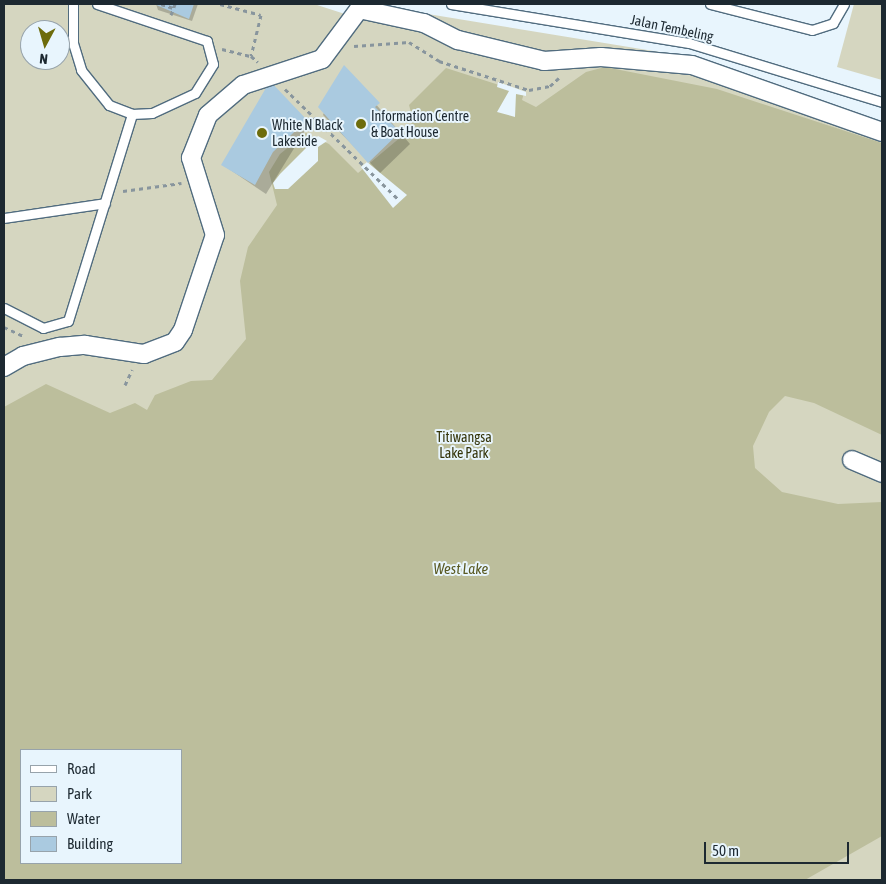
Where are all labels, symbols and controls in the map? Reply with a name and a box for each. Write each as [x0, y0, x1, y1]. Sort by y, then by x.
street label: Jalan Tembeling [629, 11, 715, 45]
north arrow [20, 20, 70, 70]
text: N [39, 51, 48, 67]
place label: Information Centre & Boat House [371, 108, 469, 140]
place label: White N Black Lakeside [272, 117, 343, 150]
marker: Information Centre & Boat House [355, 118, 367, 130]
marker: White N Black Lakeside [256, 127, 268, 139]
park label: Titiwangsa Lake Park [436, 429, 492, 462]
water label: West Lake [434, 560, 488, 578]
legend [20, 749, 182, 864]
text: Road [67, 760, 96, 777]
text: Park [67, 785, 92, 802]
text: Water [67, 810, 100, 827]
scale bar [706, 832, 851, 864]
text: Building [67, 835, 113, 852]
text: 50 m [712, 842, 739, 859]

